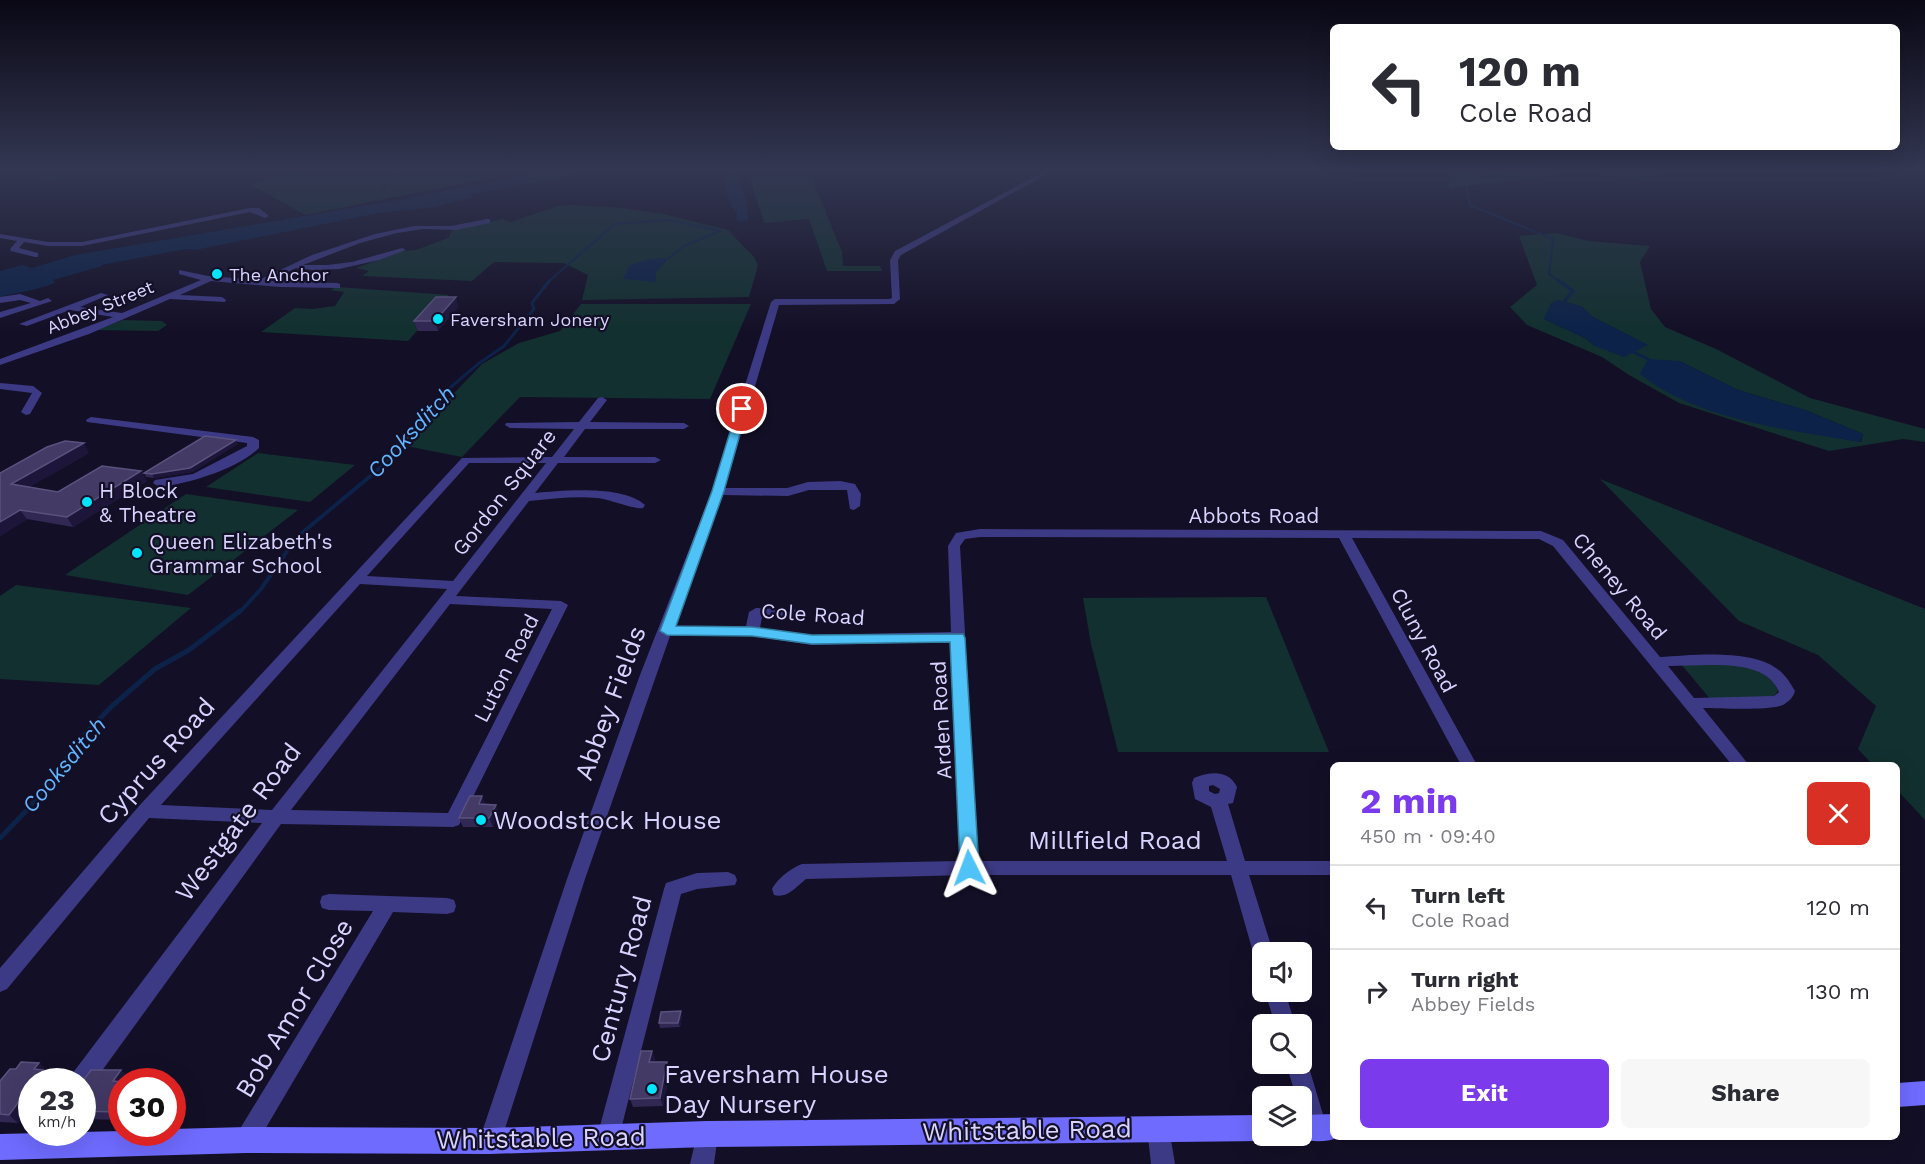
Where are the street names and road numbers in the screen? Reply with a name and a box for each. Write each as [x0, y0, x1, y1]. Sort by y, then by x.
street label: Abbey Street [43, 276, 157, 338]
street label: Gordon Square [447, 424, 561, 560]
street label: Abbots Road [1189, 503, 1319, 528]
street label: Cheney Road [1568, 527, 1672, 645]
street label: Cluny Road [1386, 583, 1462, 697]
street label: Cole Road [760, 598, 866, 630]
street label: Luton Road [468, 610, 544, 726]
street label: Abbey Fields [568, 622, 652, 784]
street label: Arden Road [925, 660, 957, 780]
street label: Cyprus Road [91, 691, 221, 831]
street label: Westgate Road [169, 737, 307, 907]
street label: Millfield Road [1028, 825, 1202, 855]
street label: Century Road [584, 892, 658, 1066]
street label: Bob Amor Close [229, 913, 359, 1103]
street label: Whitstable Road [922, 1113, 1132, 1147]
street label: Whitstable Road [436, 1121, 646, 1155]

